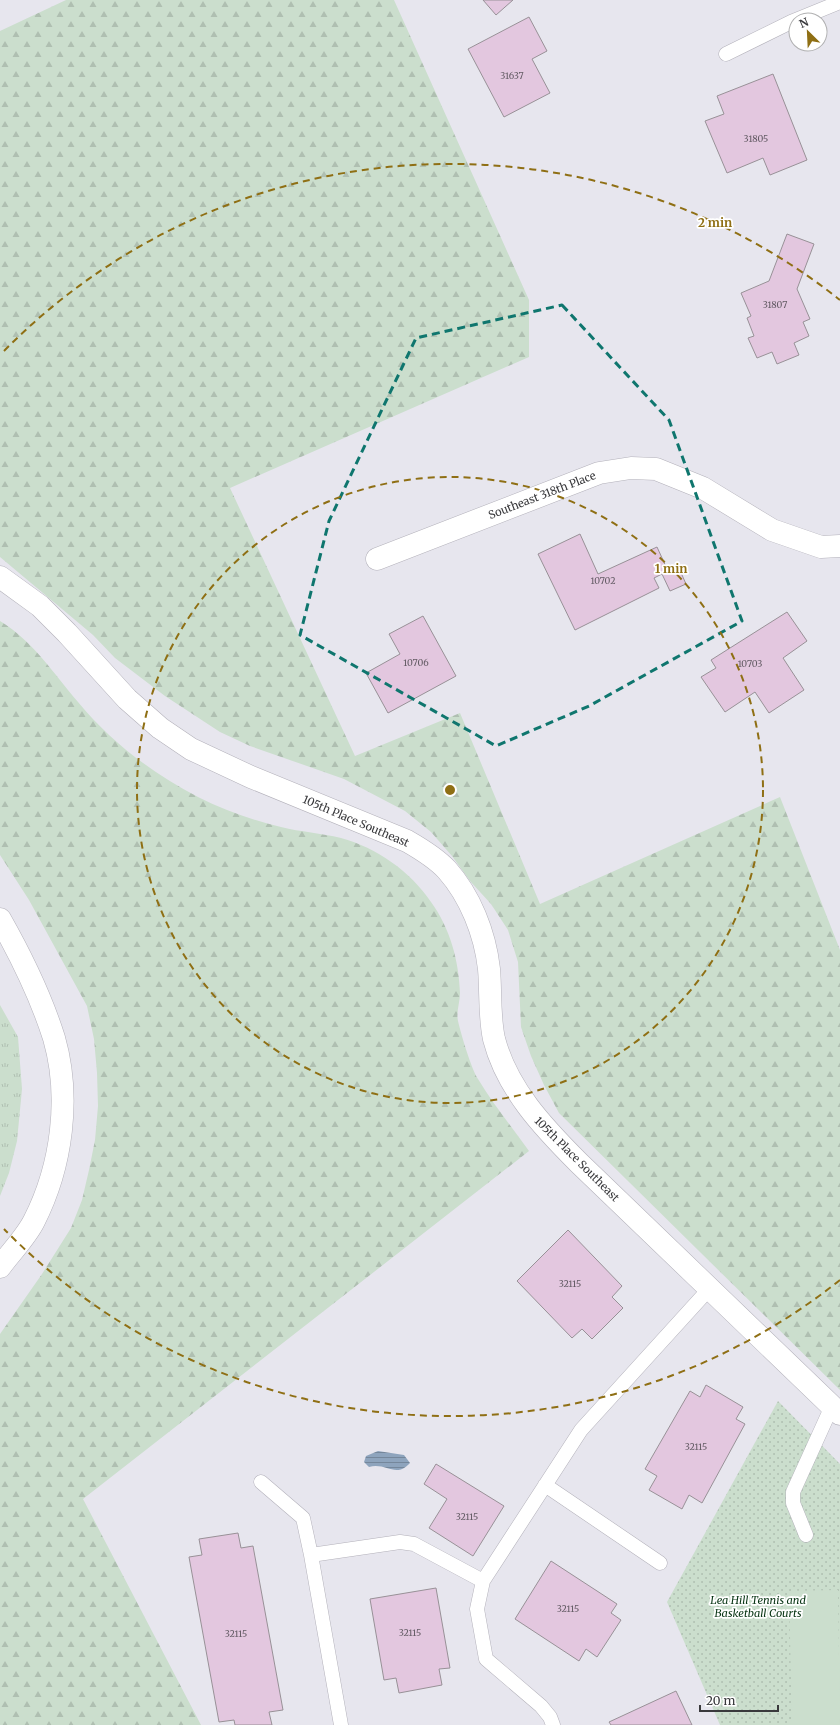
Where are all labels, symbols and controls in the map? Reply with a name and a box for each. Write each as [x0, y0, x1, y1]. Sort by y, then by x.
north arrow [788, 12, 828, 52]
text: N [797, 15, 811, 31]
house number: 31637 [500, 70, 524, 81]
house number: 31805 [744, 133, 768, 144]
text: 2 min [698, 215, 732, 230]
house number: 31807 [763, 299, 787, 310]
street label: Southeast 318th Place [486, 468, 598, 522]
text: 1 min [655, 561, 687, 576]
house number: 10702 [590, 575, 616, 586]
house number: 10706 [403, 657, 429, 668]
house number: 10703 [738, 658, 762, 669]
centre of rings [443, 783, 457, 797]
street label: 105th Place Southeast [301, 792, 412, 850]
street label: 105th Place Southeast [532, 1114, 623, 1205]
house number: 32115 [559, 1278, 581, 1289]
house number: 32115 [685, 1441, 707, 1452]
house number: 32115 [456, 1511, 478, 1522]
park label: Lea Hill Tennis and Basketball Courts [710, 1593, 806, 1620]
house number: 32115 [557, 1603, 579, 1614]
house number: 32115 [399, 1627, 421, 1638]
house number: 32115 [225, 1628, 247, 1639]
scale bar [700, 1687, 778, 1713]
text: 20 m [706, 1693, 735, 1708]

